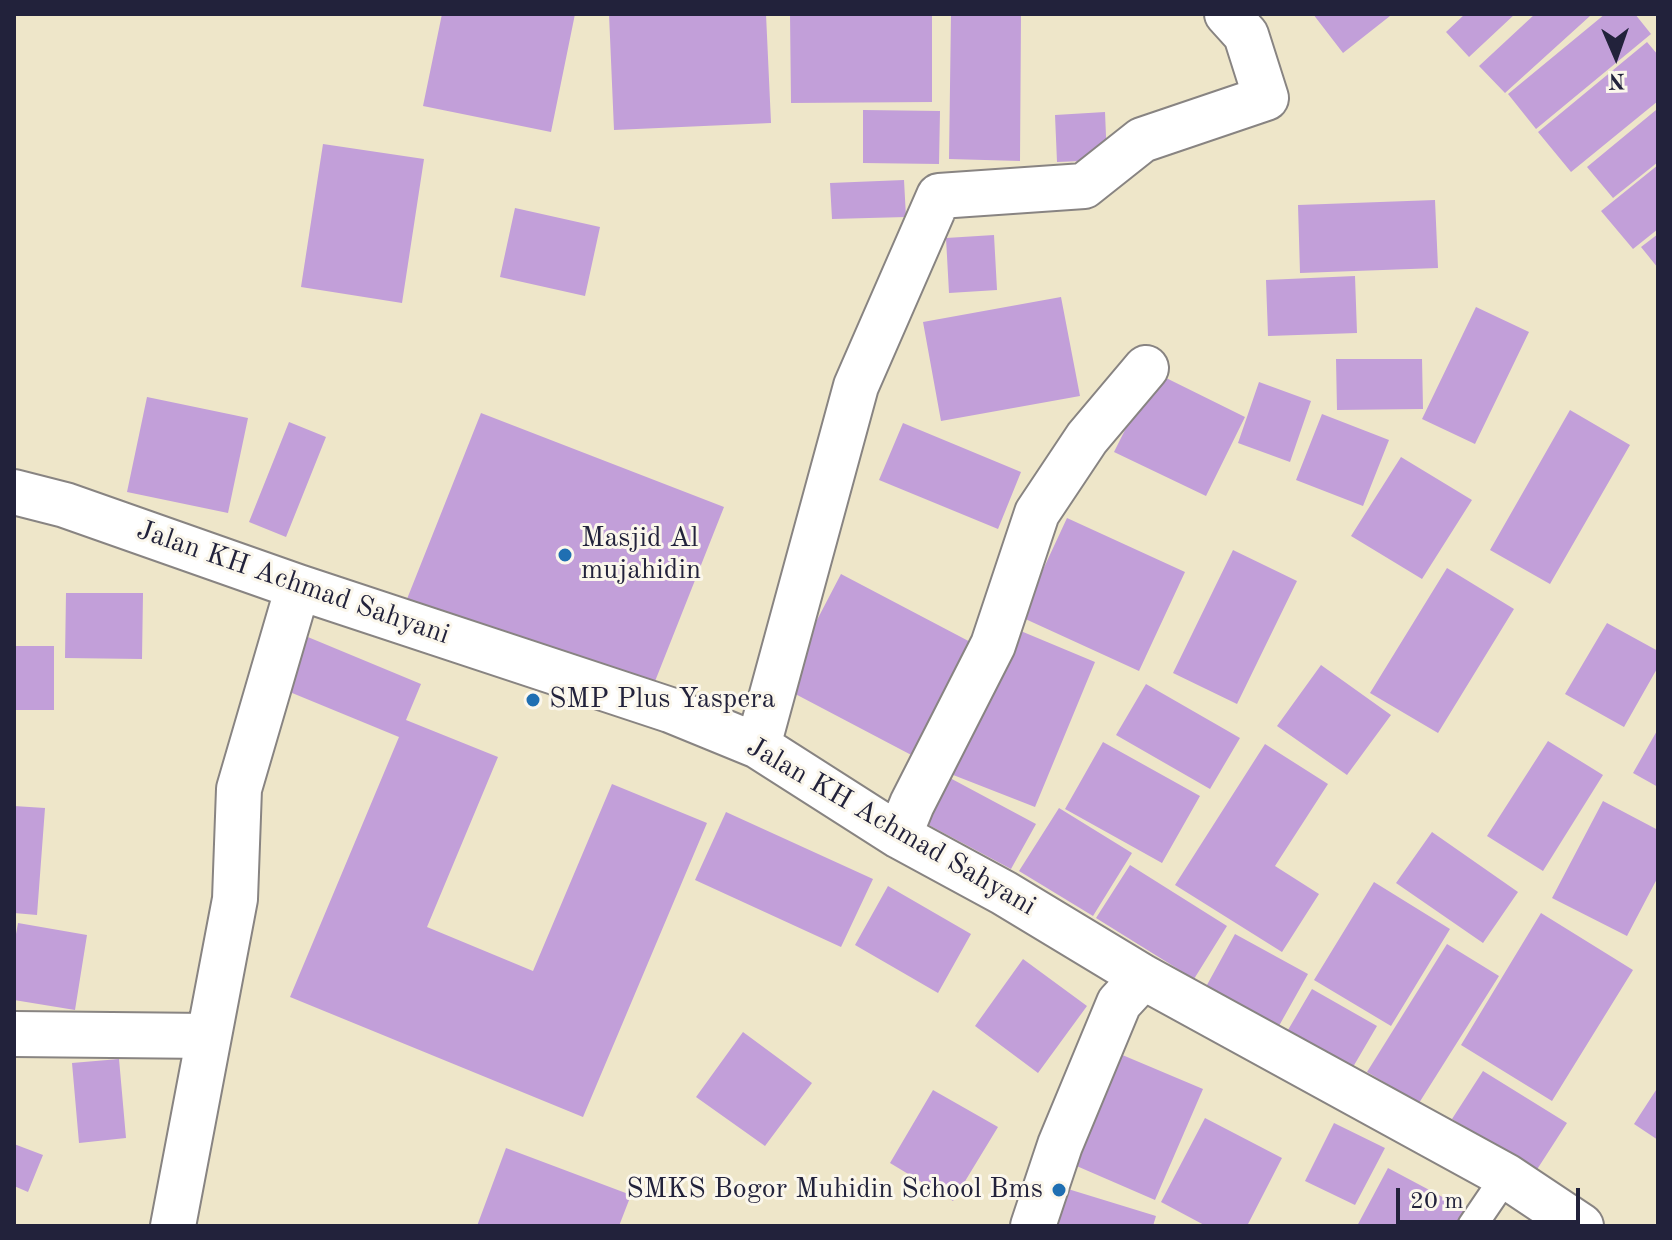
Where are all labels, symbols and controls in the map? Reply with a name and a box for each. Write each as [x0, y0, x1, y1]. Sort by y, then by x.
north arrow [1576, 16, 1656, 96]
text: N [1608, 69, 1626, 91]
street label: Jalan KH Achmad Sahyani [132, 514, 454, 652]
place label: Masjid Al mujahidin [581, 522, 701, 588]
marker: Masjid Al mujahidin [556, 546, 574, 564]
place label: SMP Plus Yaspera [549, 683, 776, 717]
marker: SMP Plus Yaspera [524, 691, 542, 709]
street label: Jalan KH Achmad Sahyani [740, 730, 1042, 924]
scale bar [1400, 1172, 1584, 1222]
place label: SMKS Bogor Muhidin School Bms [626, 1173, 1043, 1207]
marker: SMKS Bogor Muhidin School Bms [1050, 1181, 1068, 1199]
text: 20 m [1410, 1190, 1464, 1214]

